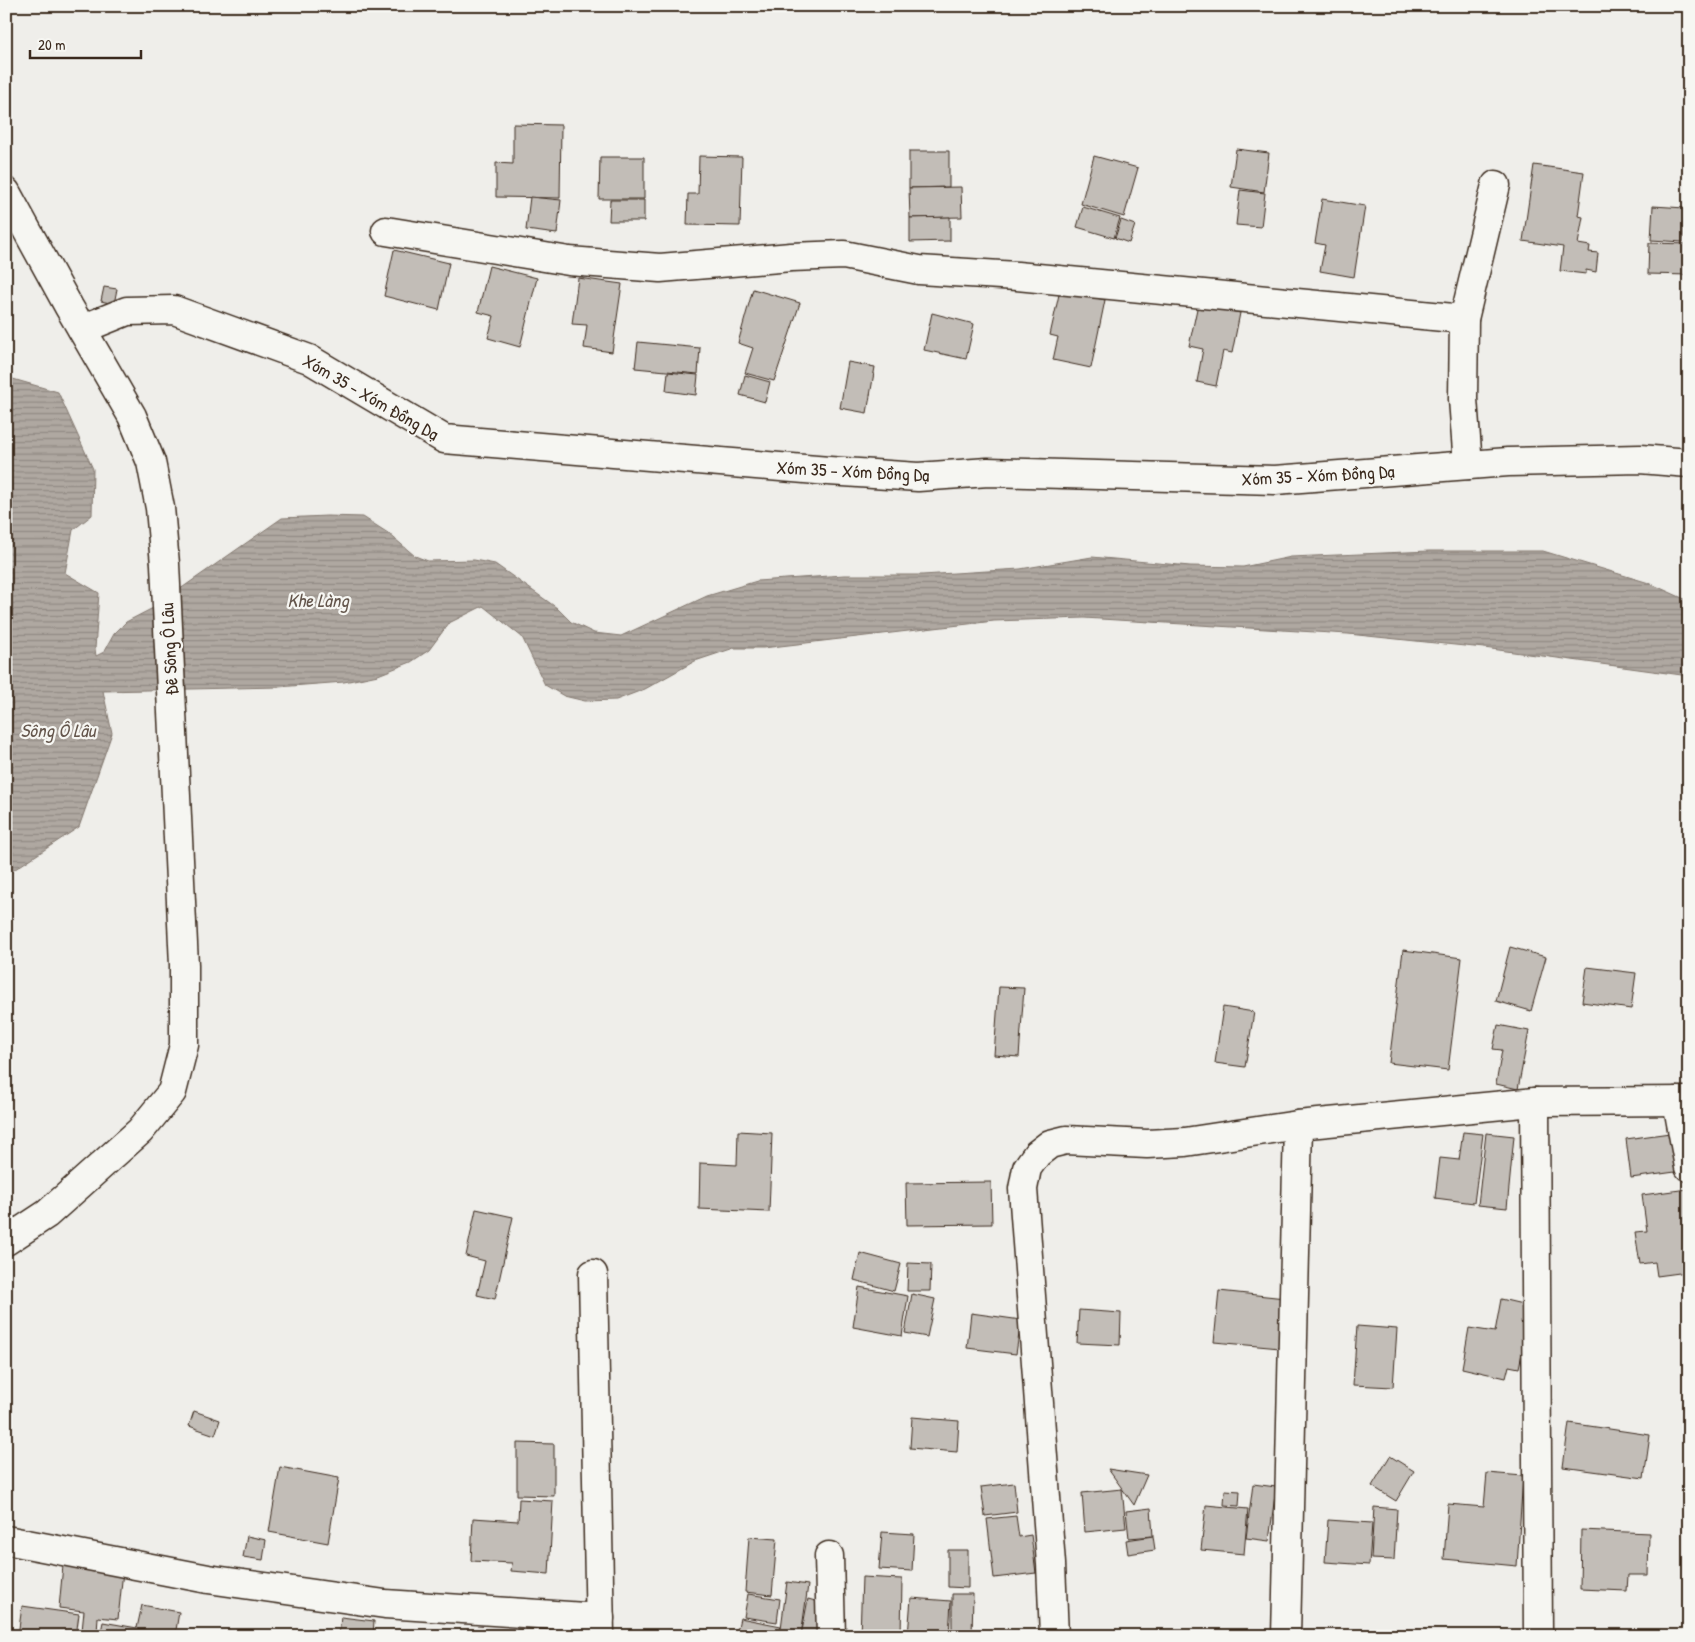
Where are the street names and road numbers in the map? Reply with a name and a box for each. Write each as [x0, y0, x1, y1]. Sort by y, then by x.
street label: Xóm 35 - Xóm Đồng Dạ [298, 348, 444, 446]
street label: Xóm 35 - Xóm Đồng Dạ [776, 455, 930, 487]
street label: Xóm 35 - Xóm Đồng Dạ [1241, 459, 1395, 491]
street label: Đê Sông Ô Lâu [154, 602, 184, 696]

